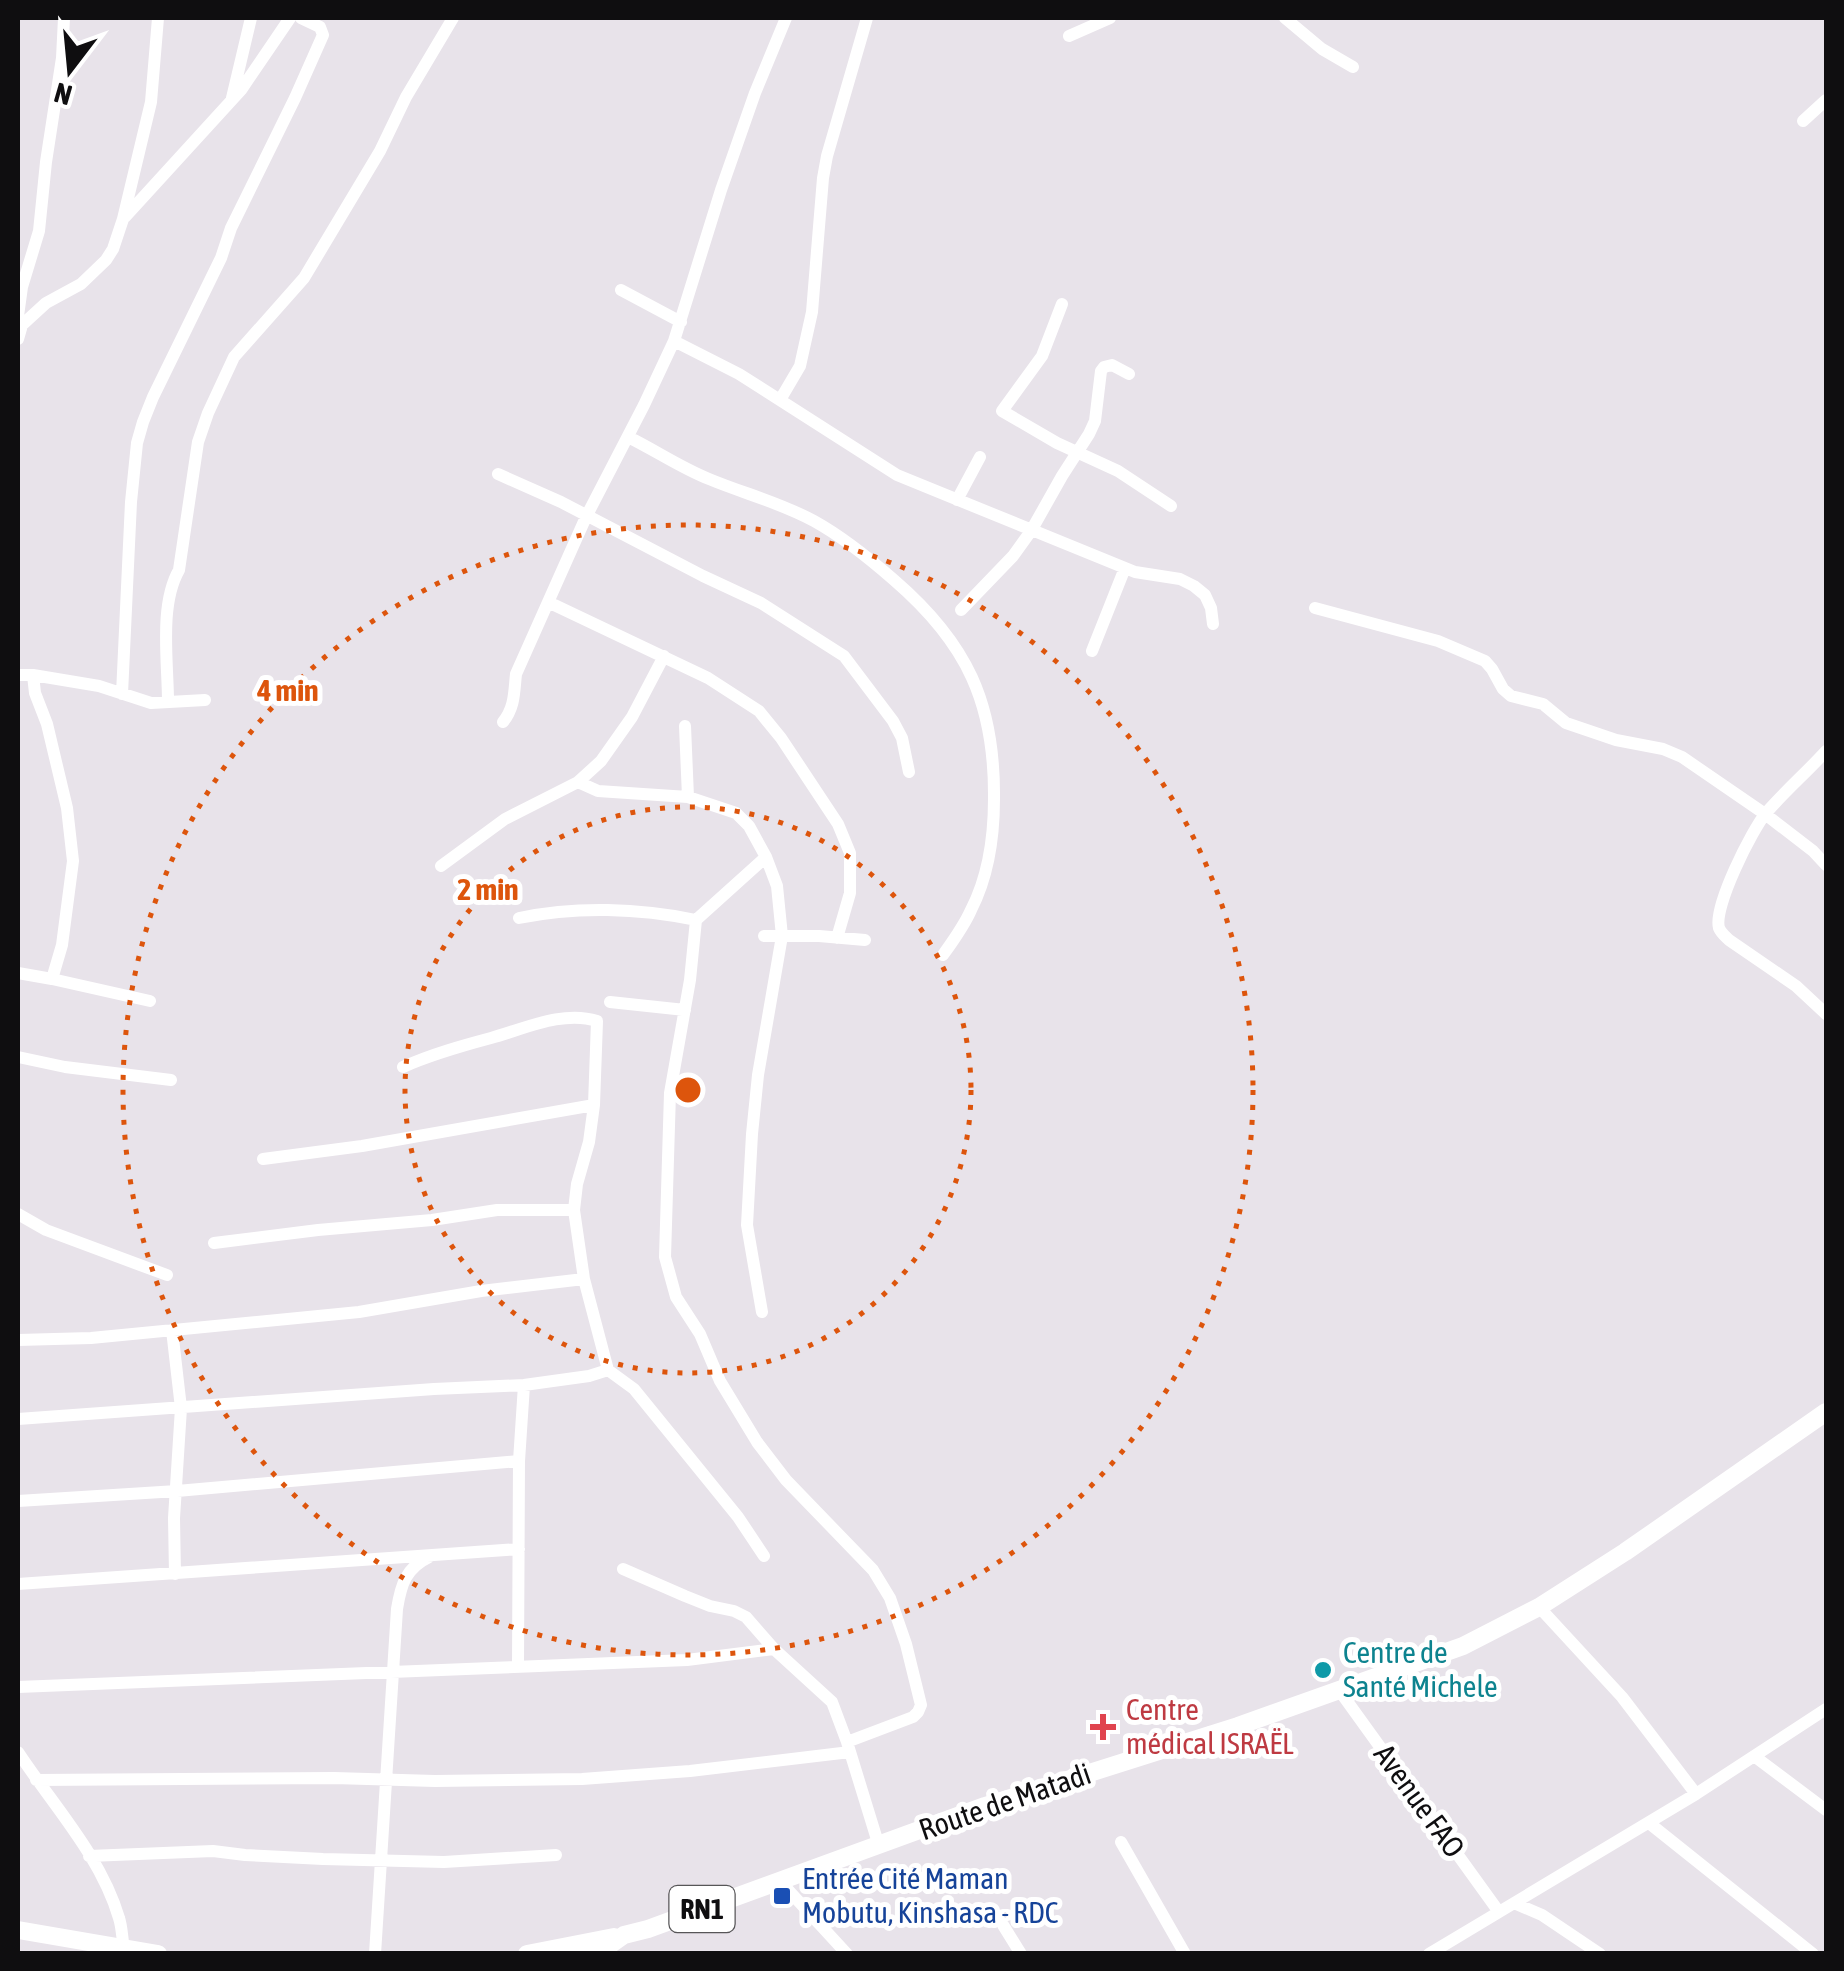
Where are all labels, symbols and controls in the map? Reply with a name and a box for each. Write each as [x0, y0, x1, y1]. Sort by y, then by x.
north arrow [20, 20, 120, 120]
text: N [51, 76, 75, 112]
text: 4 min [256, 673, 319, 707]
text: 2 min [457, 872, 519, 906]
centre of rings [670, 1072, 706, 1108]
place label: Centre de Santé Michele [1343, 1635, 1498, 1703]
marker: Centre de Santé Michele [1312, 1659, 1334, 1681]
place label: Centre médical ISRAËL [1126, 1692, 1294, 1760]
marker: Centre médical ISRAËL [1090, 1714, 1116, 1740]
street label: Avenue FAO [1368, 1737, 1472, 1863]
street label: Route de Matadi [914, 1756, 1095, 1846]
place label: Entrée Cité Maman Mobutu, Kinshasa - RDC [802, 1861, 1058, 1929]
marker: Entrée Cité Maman Mobutu, Kinshasa - RDC [771, 1885, 793, 1907]
road number: RN1 [670, 1886, 734, 1932]

